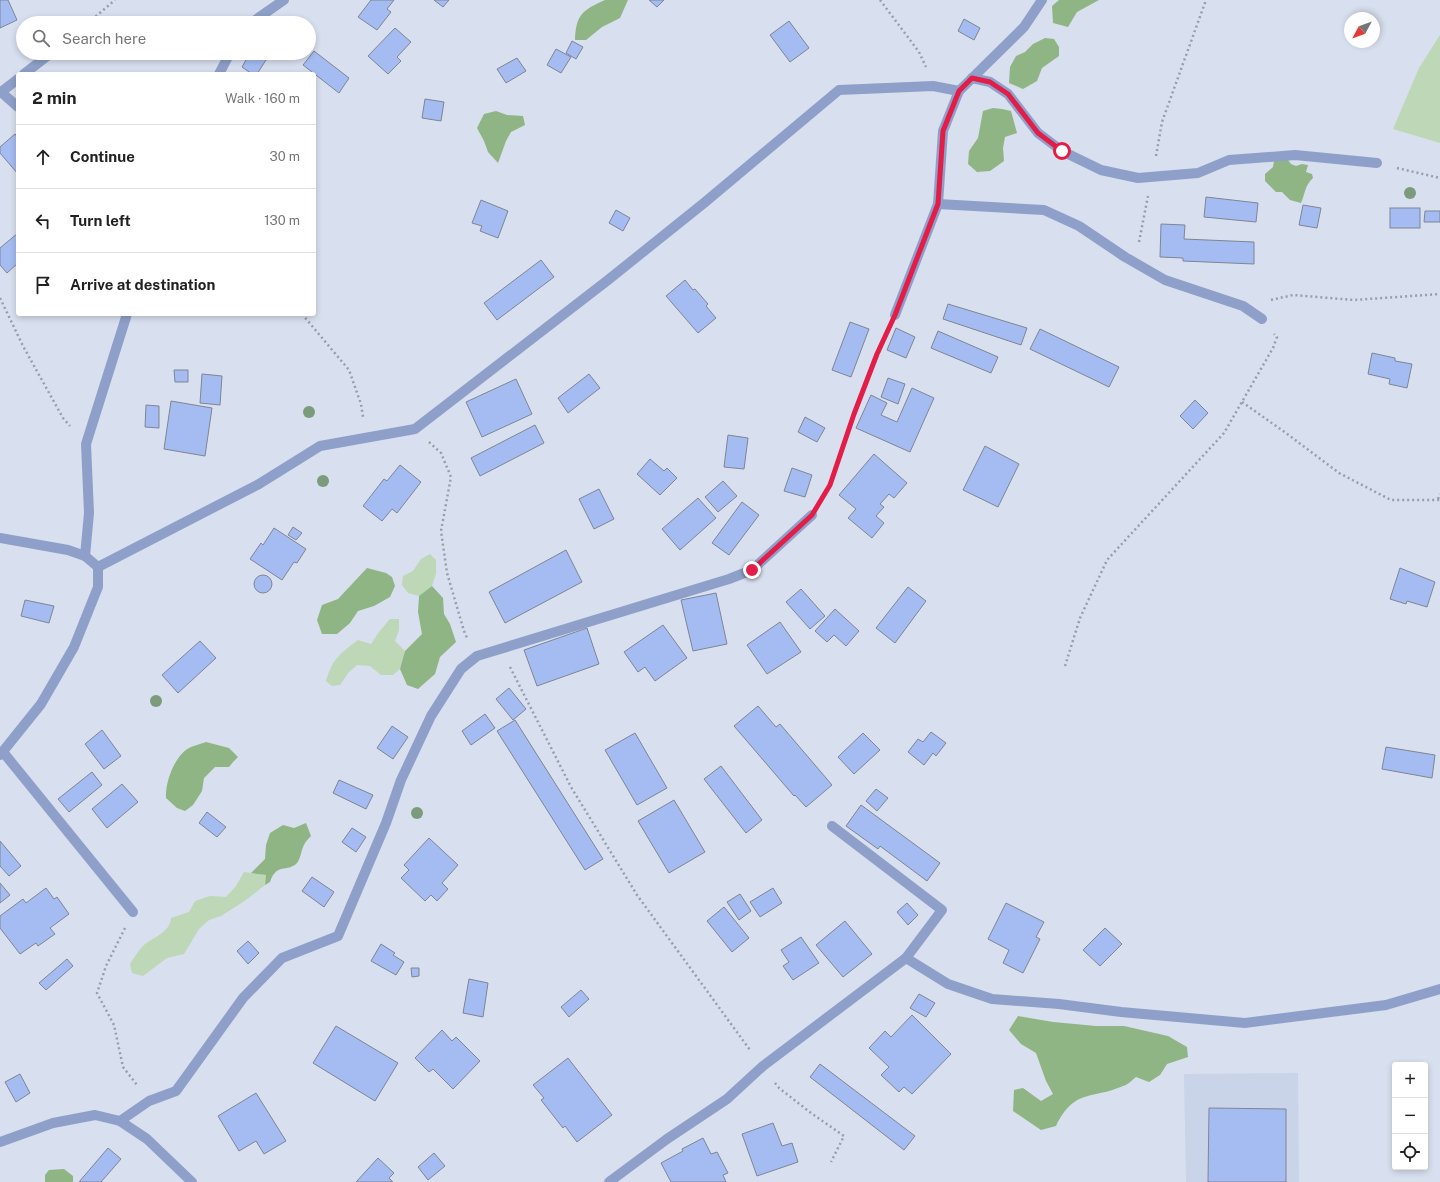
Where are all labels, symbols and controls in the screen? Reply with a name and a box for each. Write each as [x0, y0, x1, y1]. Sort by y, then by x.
north arrow [1344, 12, 1380, 48]
search box [16, 16, 316, 60]
icon: search [30, 27, 52, 49]
text: Search here [62, 30, 146, 47]
text: 2 min [32, 88, 77, 108]
text: Walk · 160 m [225, 91, 300, 106]
route start [1053, 142, 1071, 160]
icon: ahead [32, 146, 54, 168]
text: Continue [70, 148, 135, 165]
text: 30 m [270, 149, 300, 164]
icon: left [32, 210, 54, 232]
text: Turn left [70, 212, 131, 229]
text: 130 m [264, 213, 300, 228]
icon: arrive [32, 274, 54, 296]
text: Arrive at destination [70, 276, 215, 293]
route end [743, 561, 761, 579]
map controls [1392, 1062, 1428, 1170]
button: + [1392, 1062, 1428, 1098]
button: − [1392, 1098, 1428, 1134]
button: locate [1392, 1134, 1428, 1170]

